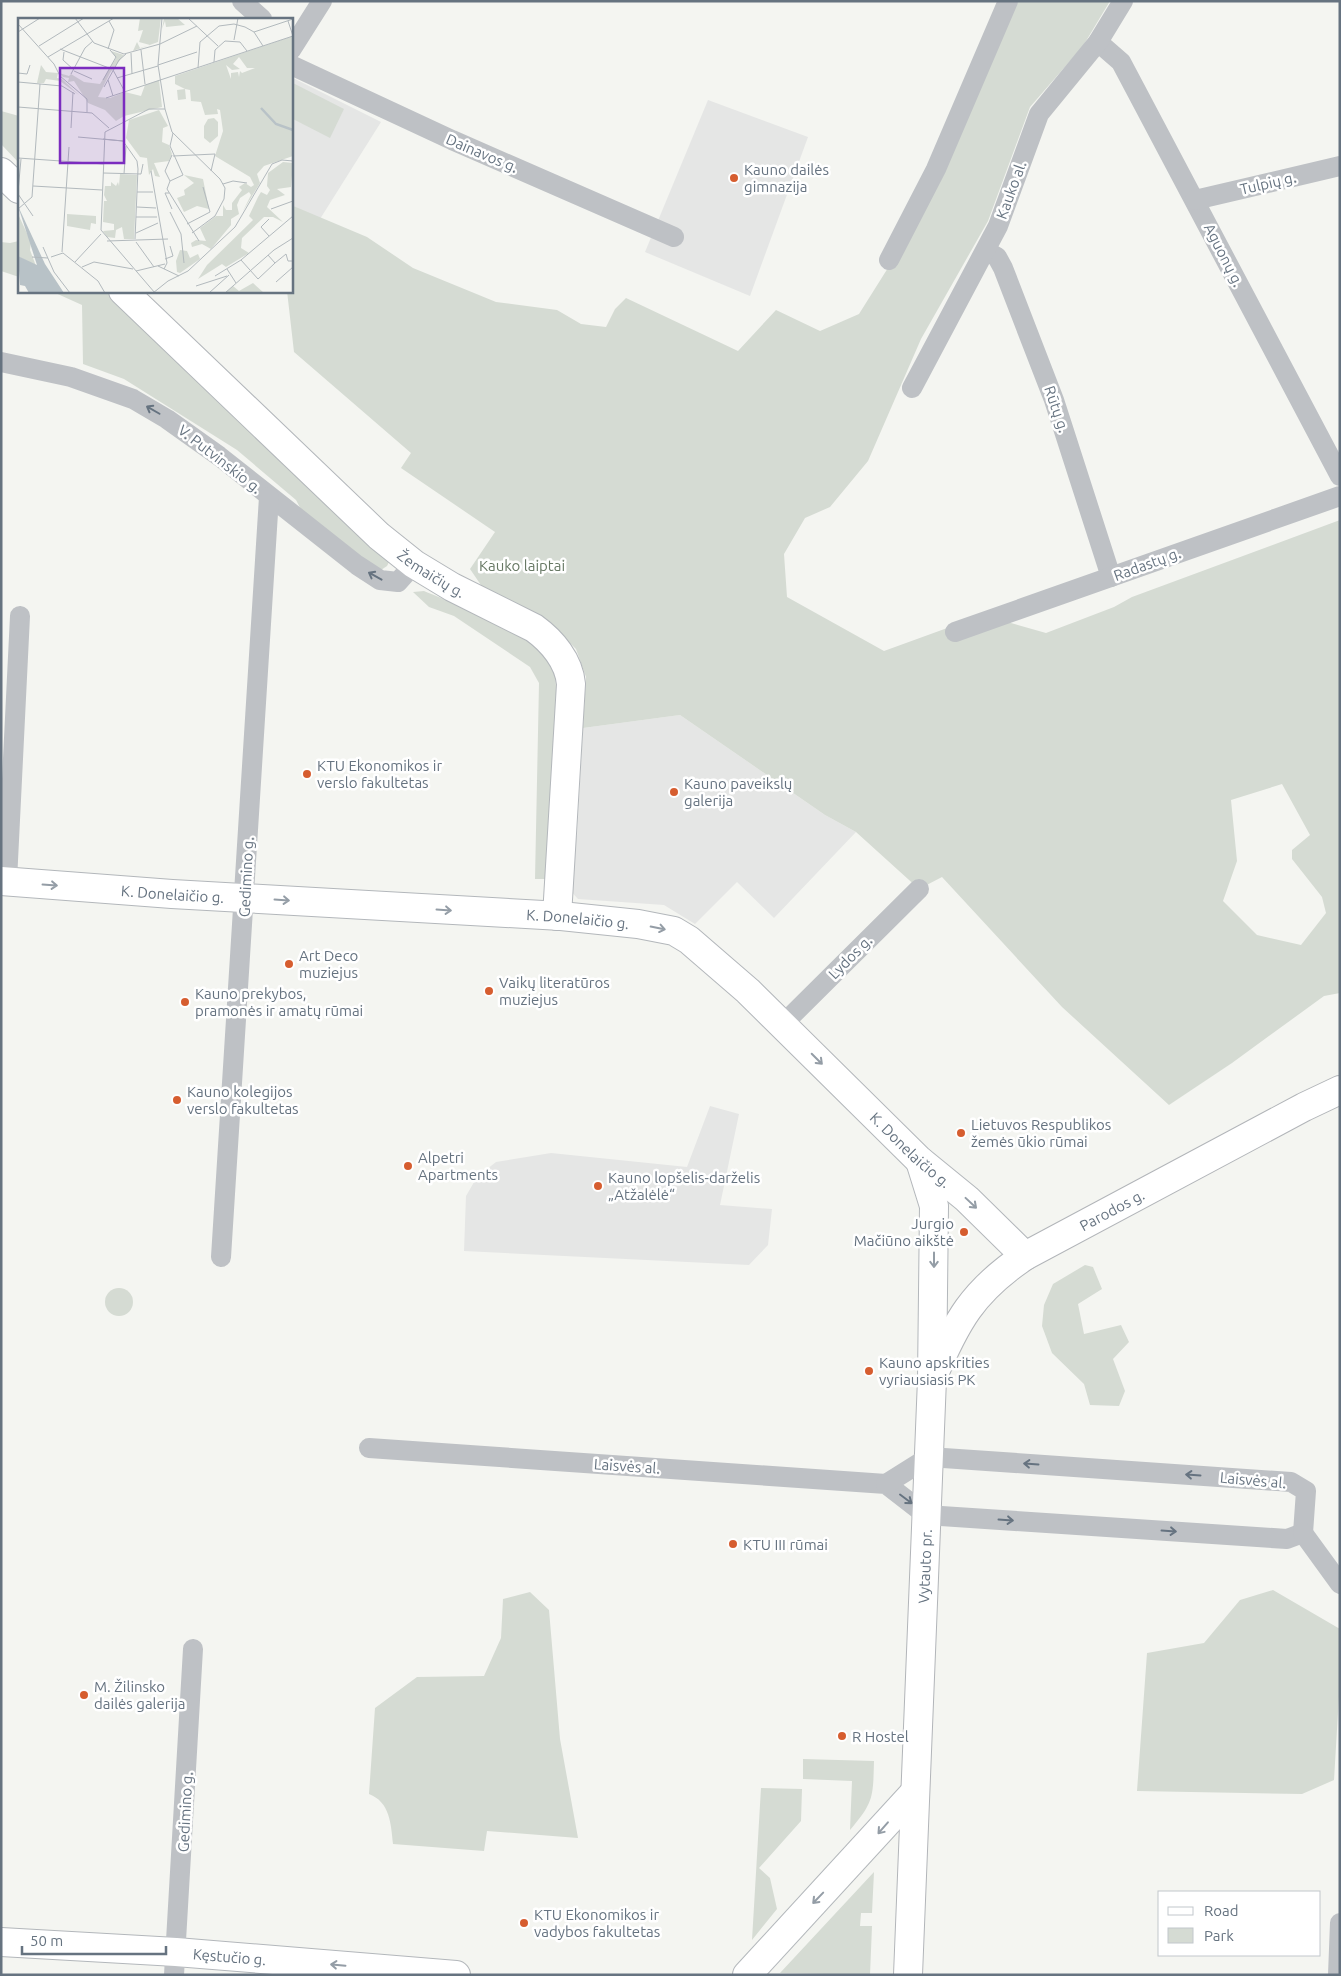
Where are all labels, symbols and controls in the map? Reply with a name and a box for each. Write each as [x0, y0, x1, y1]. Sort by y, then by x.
inset map [18, 18, 292, 292]
street label: Dainavos g. [443, 130, 521, 176]
street label: Kauko al. [993, 159, 1029, 221]
place label: Kauno dailės gimnazija [744, 161, 829, 195]
street label: Tulpių g. [1238, 168, 1298, 198]
marker: Kauno dailės gimnazija [728, 172, 740, 184]
street label: Aguonų g. [1201, 221, 1247, 289]
street label: Rūtų g. [1041, 383, 1073, 435]
one-way arrow [146, 405, 160, 415]
street label: V. Putvinskio g. [175, 421, 265, 497]
street label: Radastų g. [1111, 544, 1183, 584]
street label: Žemaičių g. [394, 546, 468, 601]
park label: Kauko laiptai [479, 557, 565, 574]
one-way arrow [368, 571, 383, 581]
place label: KTU Ekonomikos ir verslo fakultetas [317, 757, 442, 791]
marker: KTU Ekonomikos ir verslo fakultetas [301, 768, 313, 780]
place label: Kauno paveikslų galerija [684, 775, 792, 809]
marker: Kauno paveikslų galerija [668, 786, 680, 798]
street label: Gedimino g. [235, 836, 257, 918]
one-way arrow [42, 880, 58, 889]
street label: K. Donelaičio g. [120, 882, 225, 905]
one-way arrow [274, 895, 290, 904]
one-way arrow [436, 906, 452, 915]
street label: K. Donelaičio g. [526, 906, 630, 932]
one-way arrow [650, 924, 666, 933]
street label: Lydos g. [825, 932, 875, 982]
place label: Art Deco muziejus [299, 947, 358, 981]
marker: Art Deco muziejus [283, 958, 295, 970]
place label: Vaikų literatūros muziejus [499, 974, 610, 1008]
place label: Kauno prekybos, pramonės ir amatų rūmai [195, 985, 363, 1019]
marker: Vaikų literatūros muziejus [483, 985, 495, 997]
marker: Kauno prekybos, pramonės ir amatų rūmai [179, 996, 191, 1008]
one-way arrow [810, 1053, 823, 1065]
place label: Kauno kolegijos verslo fakultetas [187, 1083, 299, 1117]
marker: Kauno kolegijos verslo fakultetas [171, 1094, 183, 1106]
street label: K. Donelaičio g. [867, 1108, 954, 1191]
place label: Lietuvos Respublikos žemės ūkio rūmai [971, 1116, 1111, 1150]
marker: Lietuvos Respublikos žemės ūkio rūmai [955, 1127, 967, 1139]
place label: Alpetri Apartments [418, 1149, 498, 1183]
marker: Alpetri Apartments [402, 1160, 414, 1172]
place label: Kauno lopšelis-darželis „Atžalėlė“ [608, 1169, 760, 1203]
marker: Kauno lopšelis-darželis „Atžalėlė“ [592, 1180, 604, 1192]
street label: Parodos g. [1077, 1185, 1147, 1234]
one-way arrow [964, 1197, 977, 1209]
place label: Jurgio Mačiūno aikštė [854, 1215, 954, 1249]
marker: Jurgio Mačiūno aikštė [958, 1226, 970, 1238]
one-way arrow [929, 1252, 939, 1268]
place label: Kauno apskrities vyriausiasis PK [879, 1354, 989, 1388]
marker: Kauno apskrities vyriausiasis PK [863, 1365, 875, 1377]
street label: Laisvės al. [593, 1455, 661, 1477]
one-way arrow [1023, 1459, 1039, 1468]
street label: Laisvės al. [1219, 1469, 1287, 1491]
one-way arrow [1185, 1470, 1201, 1480]
one-way arrow [899, 1494, 913, 1504]
one-way arrow [998, 1515, 1014, 1525]
one-way arrow [1160, 1527, 1176, 1536]
street label: Vytauto pr. [914, 1529, 934, 1604]
place label: KTU III rūmai [743, 1536, 828, 1553]
marker: KTU III rūmai [727, 1538, 739, 1550]
place label: M. Žilinsko dailės galerija [94, 1678, 186, 1712]
marker: M. Žilinsko dailės galerija [78, 1689, 90, 1701]
place label: R Hostel [852, 1728, 909, 1745]
marker: R Hostel [836, 1730, 848, 1742]
street label: Gedimino g. [174, 1771, 196, 1853]
one-way arrow [878, 1821, 889, 1834]
legend [1158, 1891, 1321, 1956]
one-way arrow [812, 1892, 824, 1905]
text: Road [1204, 1902, 1239, 1919]
place label: KTU Ekonomikos ir vadybos fakultetas [534, 1906, 660, 1940]
marker: KTU Ekonomikos ir vadybos fakultetas [518, 1917, 530, 1929]
scale bar [22, 1924, 166, 1956]
text: Park [1204, 1927, 1234, 1944]
text: 50 m [30, 1932, 63, 1949]
street label: Kęstučio g. [192, 1945, 267, 1968]
one-way arrow [330, 1960, 346, 1970]

